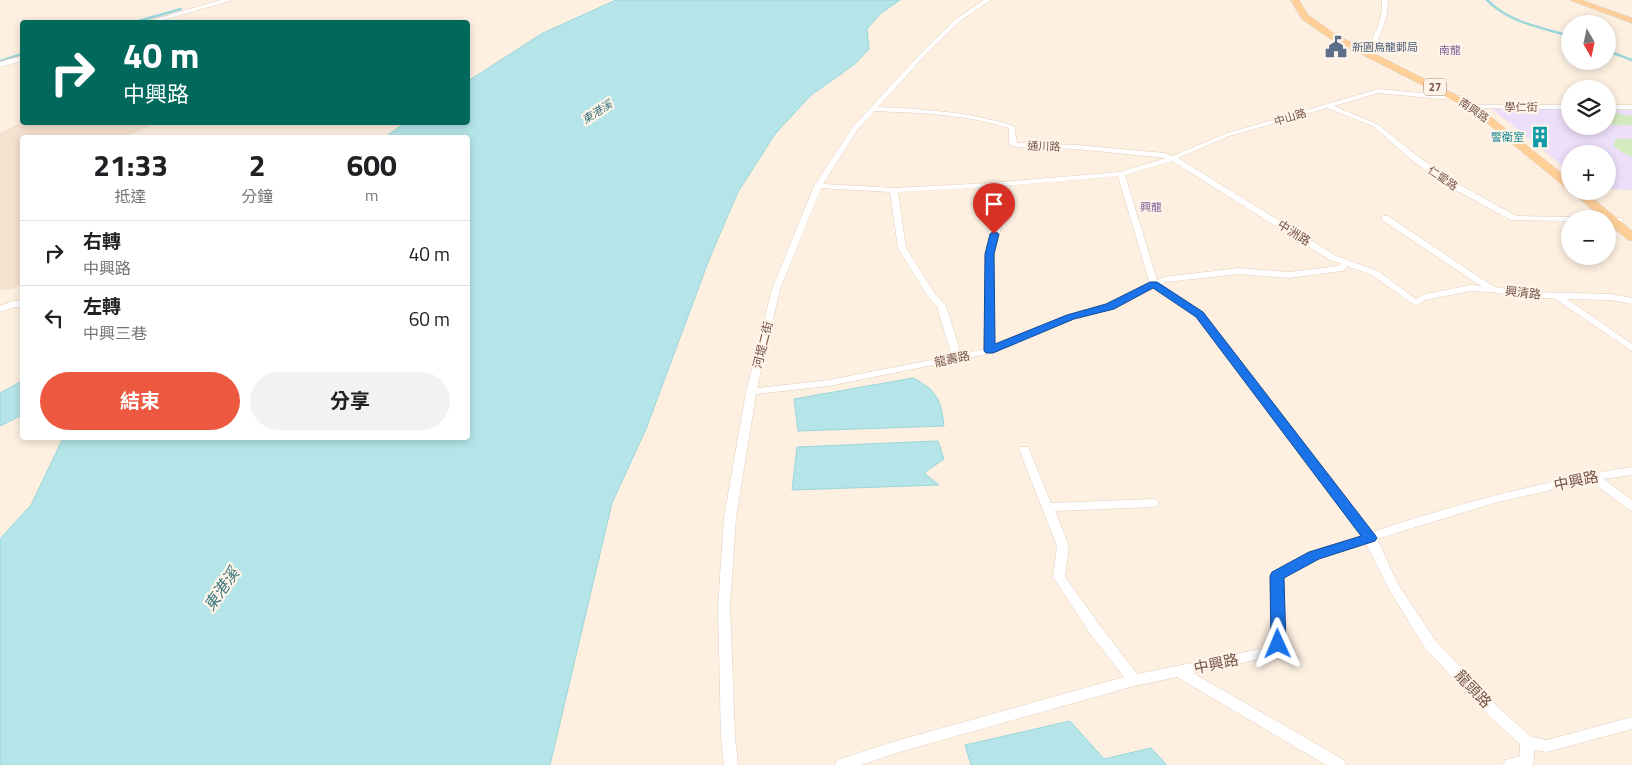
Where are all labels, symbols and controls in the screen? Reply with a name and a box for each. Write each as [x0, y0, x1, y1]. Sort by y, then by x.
north arrow [1561, 15, 1616, 70]
map controls [1561, 15, 1616, 265]
text: 40 m [123, 28, 199, 82]
public building icon: 新園烏龍郵局 [1323, 34, 1349, 60]
place label: 新園烏龍郵局 [1352, 39, 1418, 55]
icon: right [40, 40, 105, 105]
district label: 南龍 [1439, 42, 1461, 58]
text: 中興路 [123, 77, 189, 111]
road number: 27 [1424, 78, 1446, 95]
button: layers [1561, 80, 1616, 135]
street label: 南興路 [1456, 94, 1492, 126]
water label: 東港溪 [579, 95, 617, 128]
street label: 學仁街 [1505, 99, 1538, 115]
street label: 中山路 [1272, 105, 1308, 129]
building icon: 警衛室 [1527, 124, 1553, 150]
place label: 警衛室 [1491, 129, 1524, 145]
street label: 通川路 [1027, 137, 1061, 155]
text: 21:33 [93, 142, 168, 188]
text: 2 [249, 142, 266, 188]
text: 600 [346, 142, 397, 188]
button: + [1561, 145, 1616, 200]
street label: 仁愛路 [1425, 162, 1461, 194]
text: m [365, 183, 378, 207]
pin [973, 183, 1015, 234]
text: 抵達 [115, 184, 147, 208]
text: 分鐘 [241, 184, 273, 208]
icon: arrive [980, 190, 1008, 218]
district label: 興龍 [1140, 199, 1162, 215]
button: − [1561, 210, 1616, 265]
street label: 中洲路 [1274, 215, 1315, 250]
text: 右轉 [83, 226, 121, 255]
icon: right [40, 239, 68, 267]
text: 40 m [409, 239, 450, 268]
text: 中興路 [83, 256, 131, 280]
street label: 興清路 [1504, 281, 1542, 304]
text: 左轉 [83, 291, 121, 320]
icon: left [40, 304, 68, 332]
text: 60 m [409, 304, 450, 333]
street label: 河堤二街 [747, 319, 778, 370]
text: 中興三巷 [83, 321, 147, 345]
street label: 龍壽路 [932, 345, 971, 372]
button: 結束 [40, 372, 240, 430]
button: 分享 [250, 372, 450, 430]
street label: 中興路 [1551, 465, 1600, 496]
water label: 東港溪 [197, 561, 246, 616]
position arrow [1251, 617, 1303, 669]
street label: 中興路 [1191, 648, 1240, 679]
street label: 龍頭路 [1450, 664, 1497, 713]

